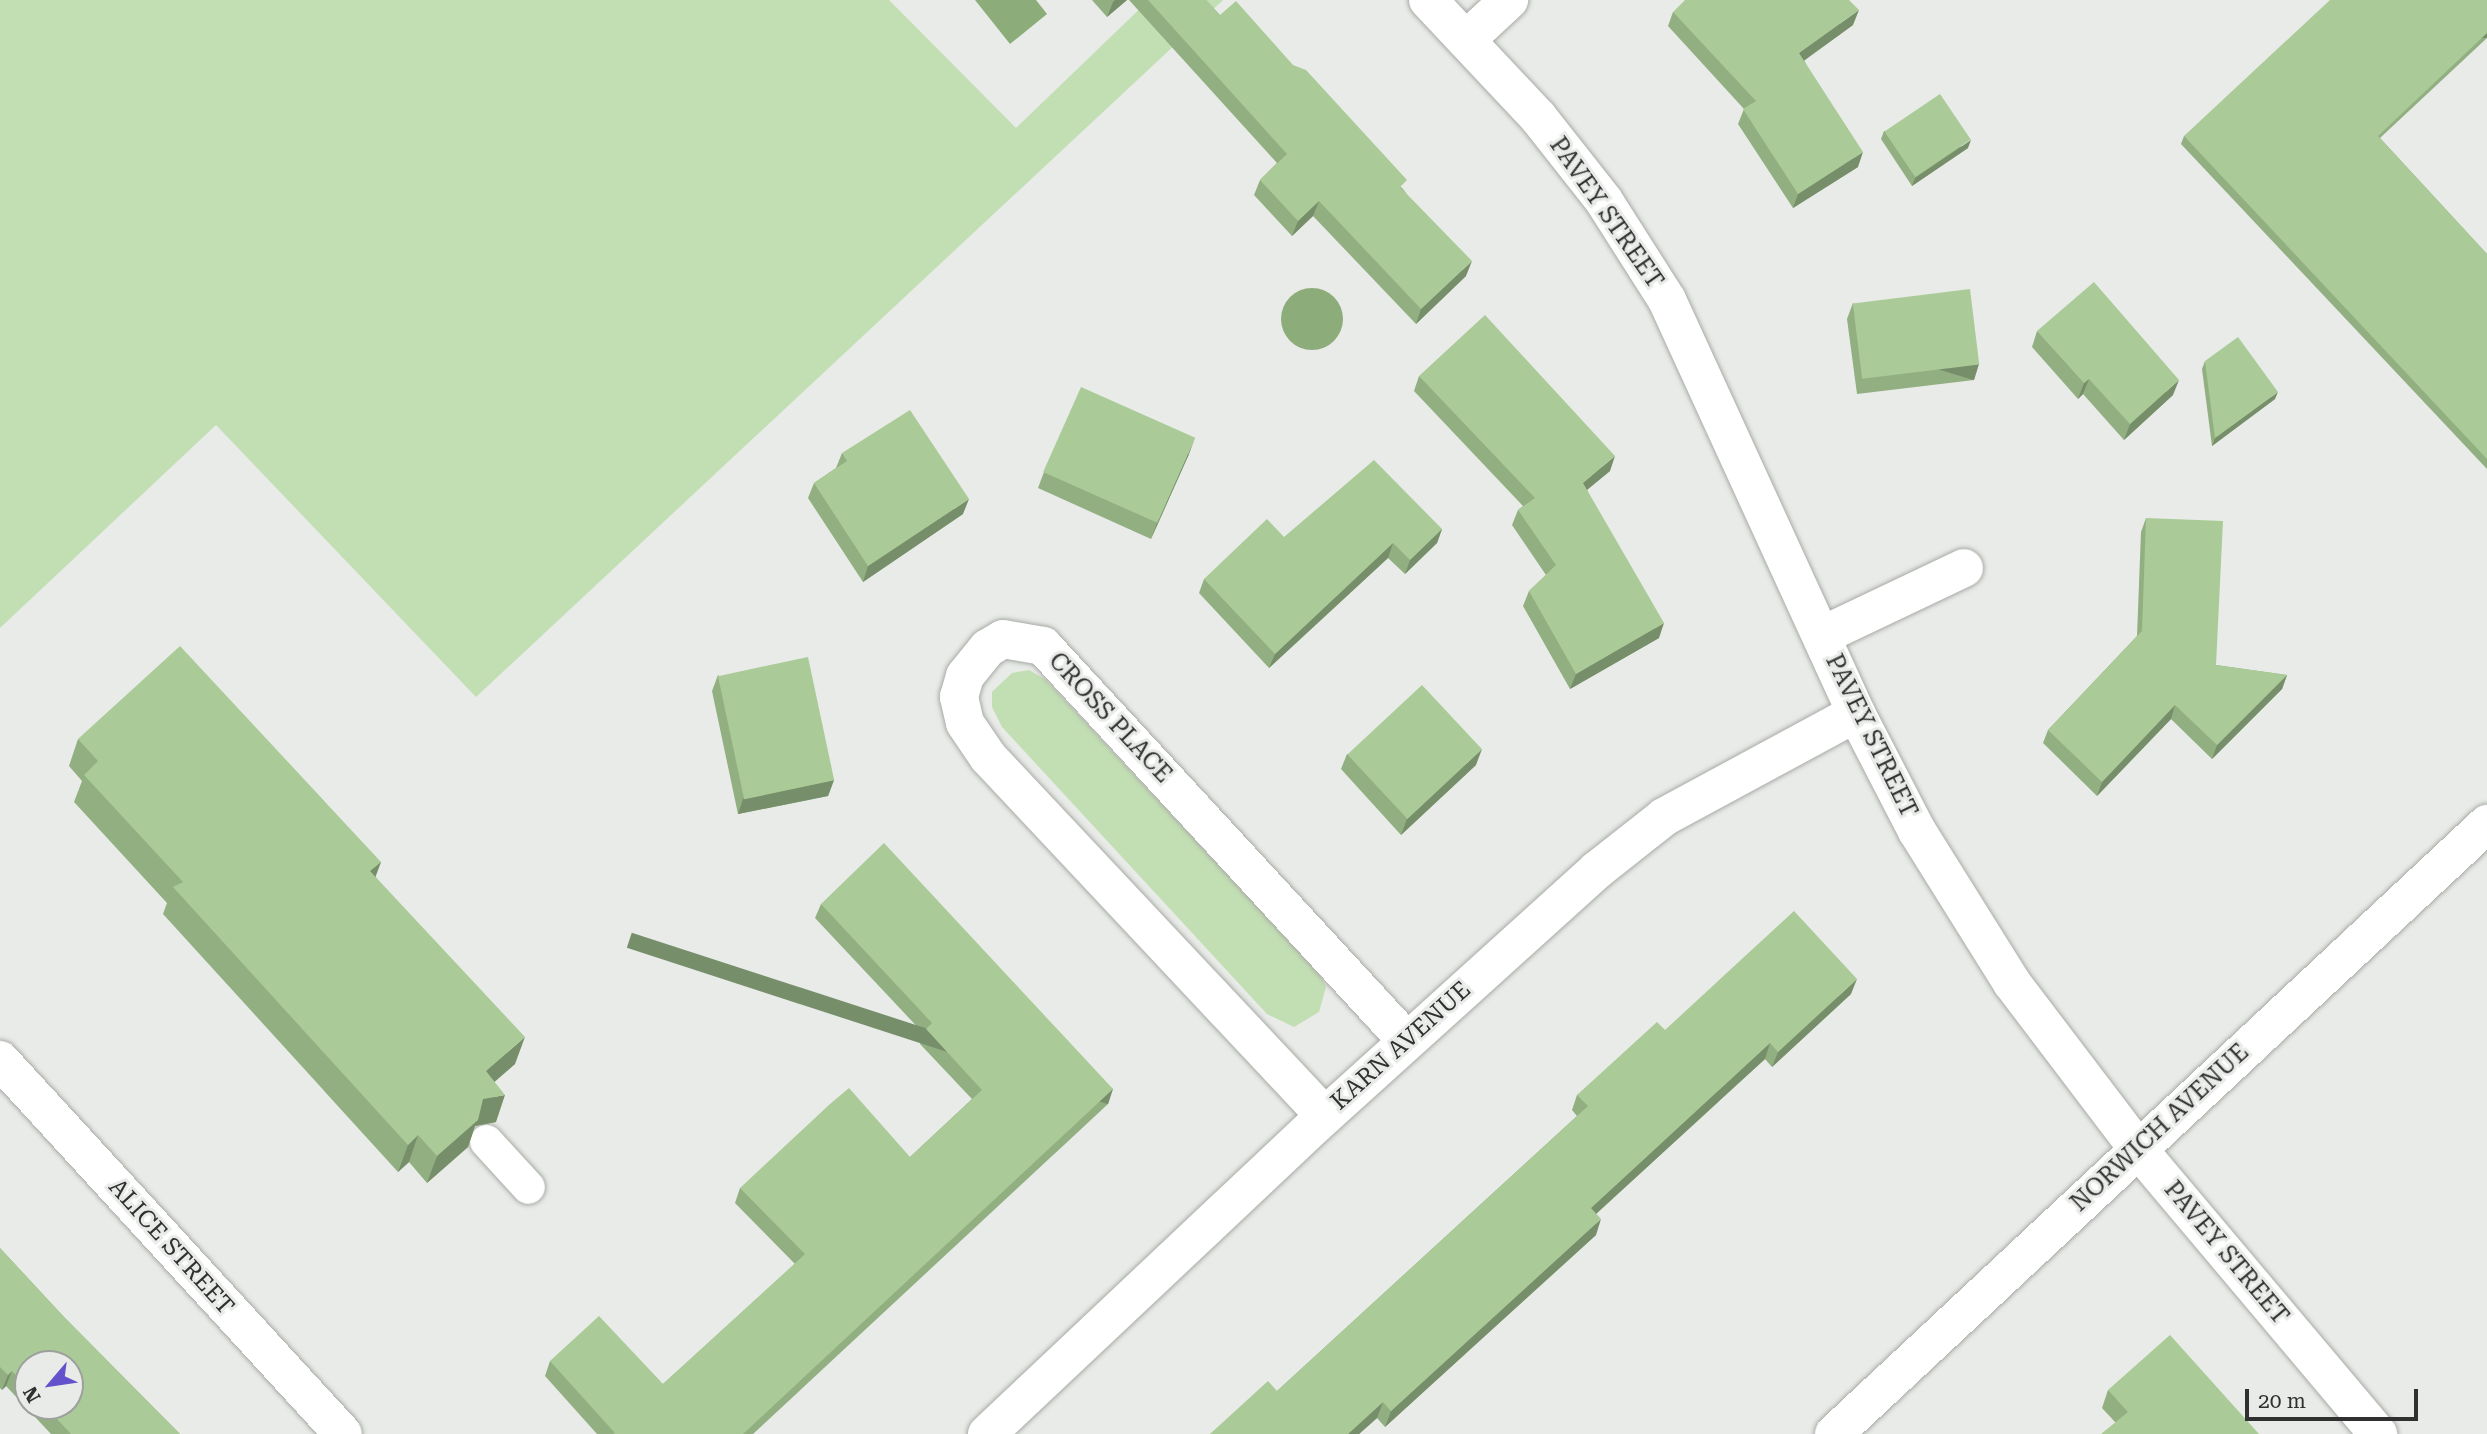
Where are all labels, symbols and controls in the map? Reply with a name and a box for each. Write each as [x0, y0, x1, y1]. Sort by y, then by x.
street label: PAVEY STREET [1543, 132, 1669, 294]
street label: CROSS PLACE [1042, 647, 1178, 789]
street label: PAVEY STREET [1819, 650, 1923, 822]
street label: KARN AVENUE [1325, 976, 1477, 1116]
street label: NORWICH AVENUE [2065, 1038, 2255, 1218]
street label: ALICE STREET [102, 1173, 240, 1321]
street label: PAVEY STREET [2158, 1176, 2294, 1330]
north arrow [14, 1350, 84, 1420]
scale bar [2249, 1374, 2422, 1418]
text: N [18, 1382, 46, 1406]
text: 20 m [2258, 1389, 2306, 1413]

